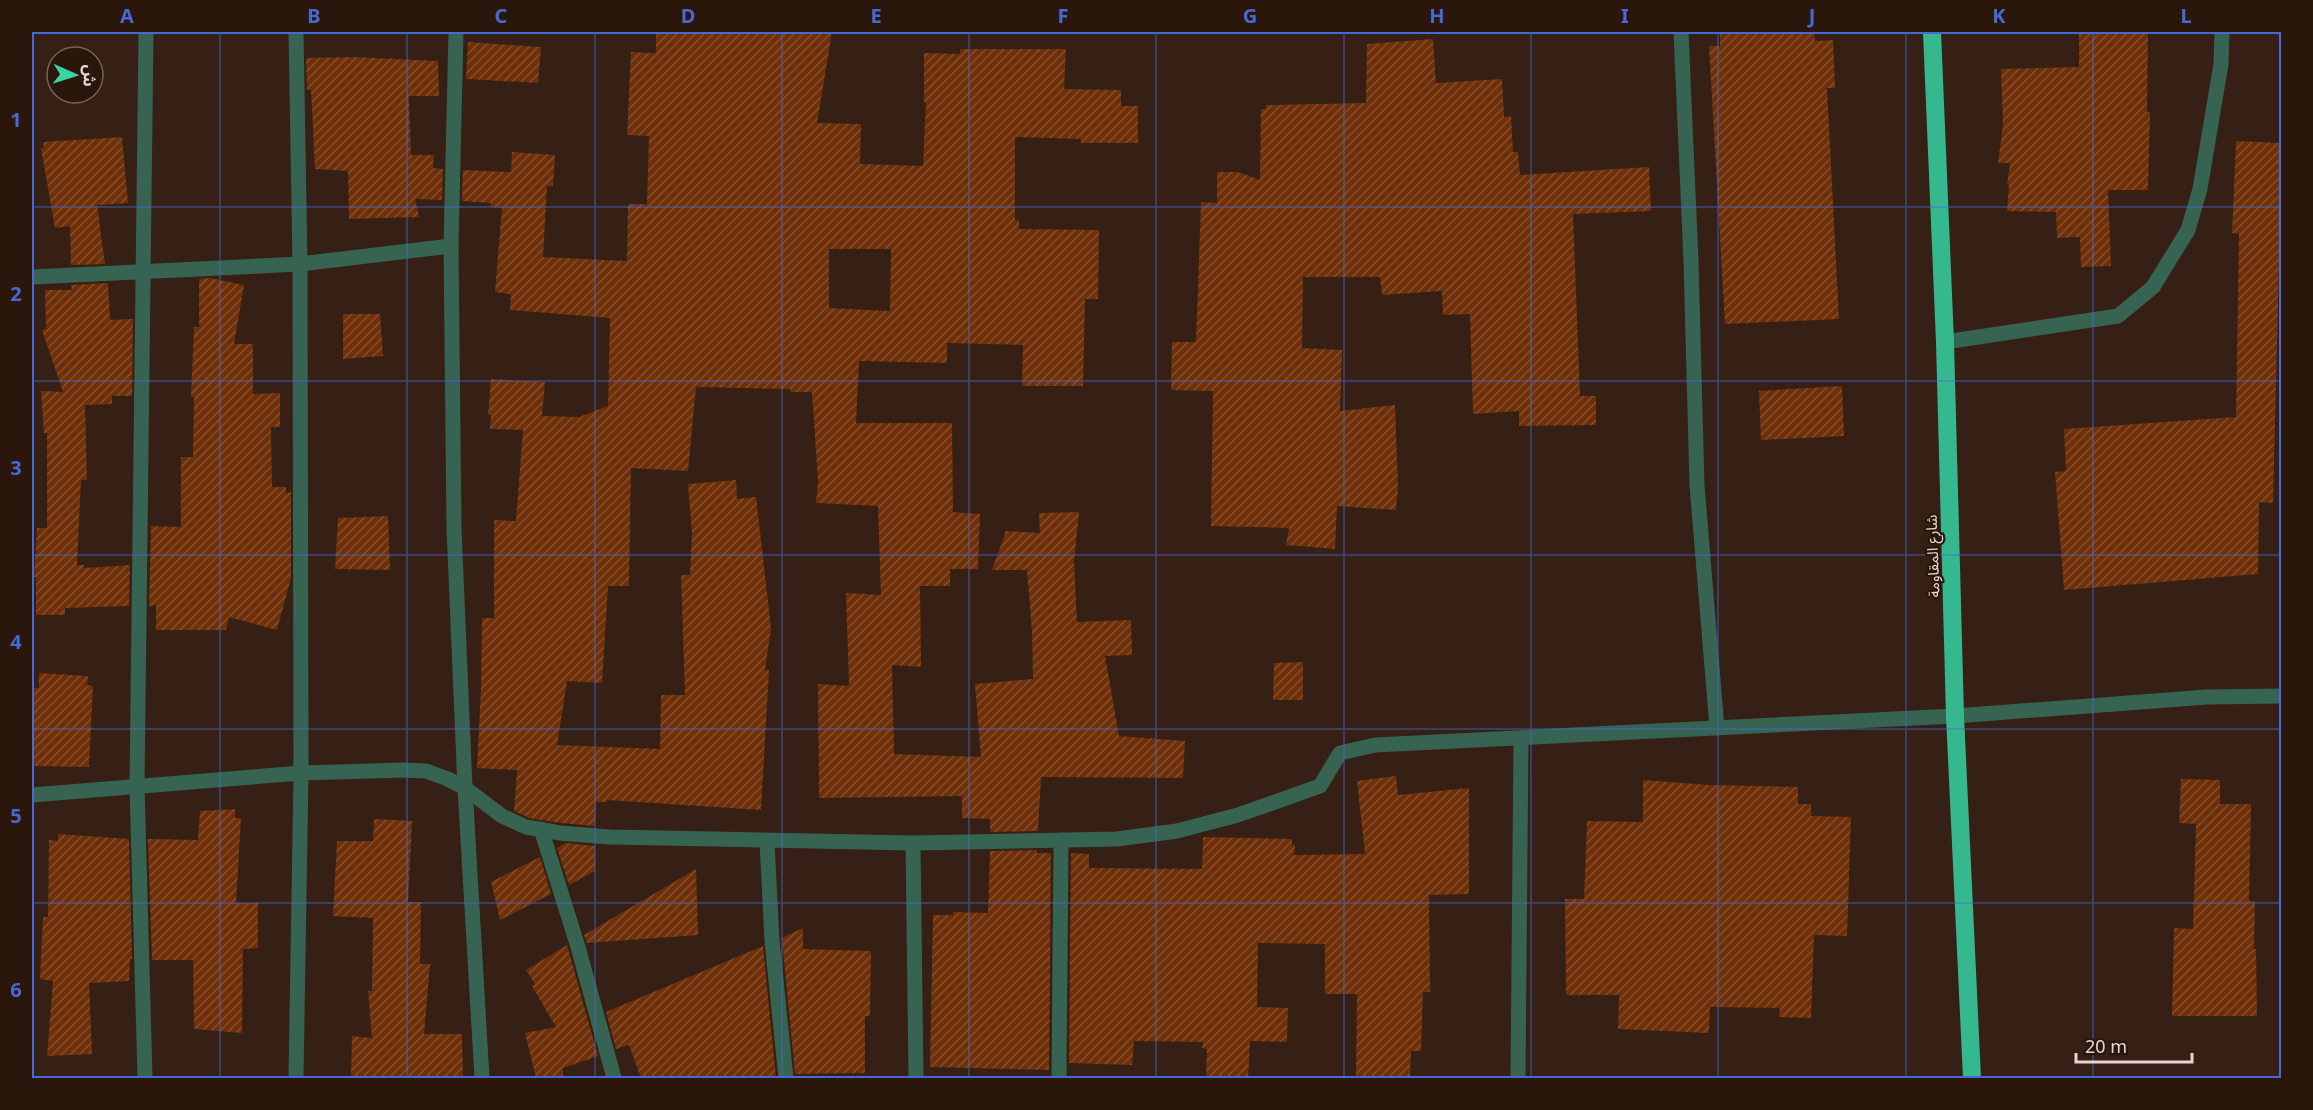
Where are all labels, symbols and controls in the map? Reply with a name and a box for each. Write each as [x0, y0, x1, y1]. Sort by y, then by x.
text: A [120, 2, 134, 29]
text: B [307, 2, 321, 29]
text: C [495, 2, 508, 29]
text: D [681, 2, 695, 29]
text: E [870, 2, 882, 29]
text: F [1058, 2, 1068, 29]
text: G [1243, 2, 1257, 29]
text: H [1429, 2, 1445, 29]
text: I [1621, 2, 1629, 29]
text: J [1807, 2, 1815, 29]
text: K [1992, 2, 2006, 29]
text: L [2180, 2, 2192, 29]
north arrow [45, 45, 105, 105]
text: ش [78, 64, 102, 87]
text: 1 [10, 106, 22, 133]
text: 2 [10, 280, 22, 307]
text: 3 [10, 454, 22, 481]
street label: شارع المقاومة [1921, 514, 1946, 598]
text: 4 [10, 628, 22, 655]
text: 5 [10, 802, 22, 829]
text: 6 [10, 976, 22, 1003]
scale bar [2076, 1026, 2192, 1064]
text: 20 m [2085, 1034, 2127, 1058]

